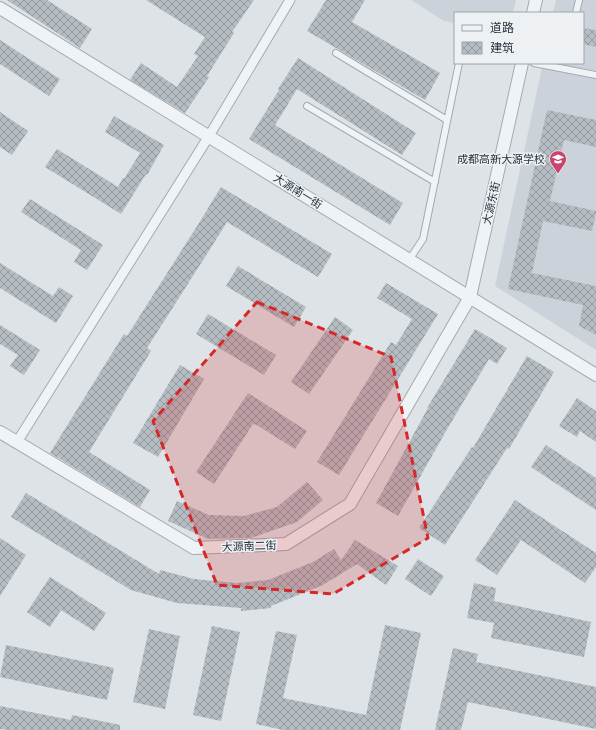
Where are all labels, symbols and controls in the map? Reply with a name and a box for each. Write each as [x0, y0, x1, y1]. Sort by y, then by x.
legend [454, 12, 584, 64]
text: 道路 [490, 20, 514, 35]
text: 建筑 [490, 40, 514, 55]
school or university icon: 成都高新大源学校 [548, 149, 568, 174]
place label: 成都高新大源学校 [457, 152, 545, 166]
street label: 大源南一街 [271, 170, 325, 212]
street label: 大源东街 [479, 180, 503, 226]
street label: 大源南二街 [221, 538, 277, 554]

